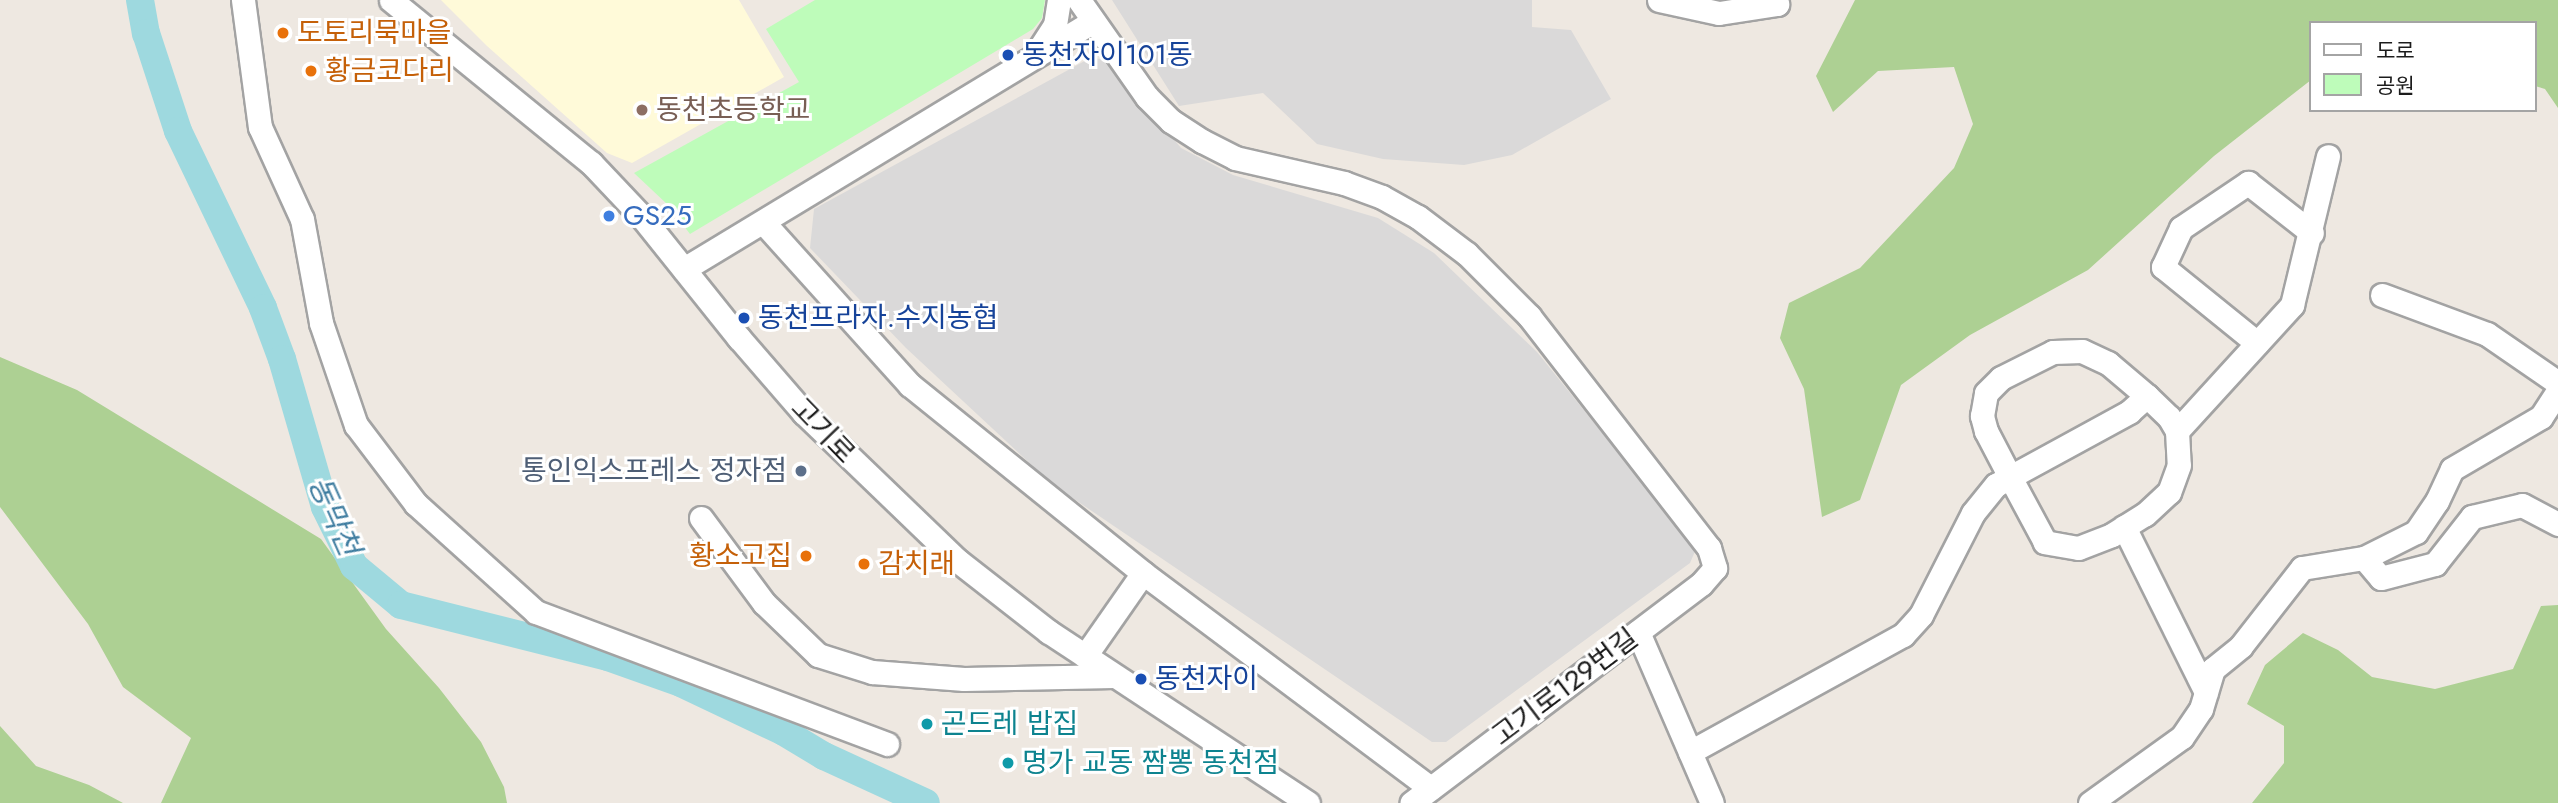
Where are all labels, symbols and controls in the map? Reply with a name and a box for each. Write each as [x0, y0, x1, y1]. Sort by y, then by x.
place label: 도토리묵마을 [297, 16, 452, 50]
legend [2310, 21, 2537, 112]
marker: 도토리묵마을 [275, 25, 291, 41]
text: 도로 [2376, 36, 2415, 66]
place label: 동천자이101동 [1022, 38, 1193, 72]
marker: 동천자이101동 [1000, 47, 1016, 63]
place label: 황금코다리 [325, 54, 454, 88]
marker: 황금코다리 [303, 63, 319, 79]
text: 공원 [2376, 71, 2415, 101]
place label: 동천초등학교 [656, 93, 811, 127]
marker: 동천초등학교 [634, 102, 650, 118]
place label: GS25 [623, 199, 692, 233]
marker: GS25 [601, 208, 617, 224]
place label: 동천프라자.수지농협 [758, 301, 998, 335]
marker: 동천프라자.수지농협 [736, 310, 752, 326]
street label: 고기로 [784, 392, 862, 470]
place label: 통인익스프레스 정자점 [521, 454, 787, 488]
marker: 통인익스프레스 정자점 [793, 463, 809, 479]
water label: 동막천 [301, 471, 367, 561]
place label: 황소고집 [689, 539, 792, 573]
place label: 감치래 [878, 547, 955, 581]
marker: 황소고집 [798, 548, 814, 564]
marker: 감치래 [856, 556, 872, 572]
street label: 고기로129번길 [1486, 621, 1644, 753]
place label: 동천자이 [1155, 662, 1258, 696]
marker: 동천자이 [1133, 671, 1149, 687]
place label: 곤드레 밥집 [941, 707, 1078, 741]
marker: 곤드레 밥집 [919, 716, 935, 732]
place label: 명가 교동 짬뽕 동천점 [1022, 746, 1279, 780]
marker: 명가 교동 짬뽕 동천점 [1000, 755, 1016, 771]

